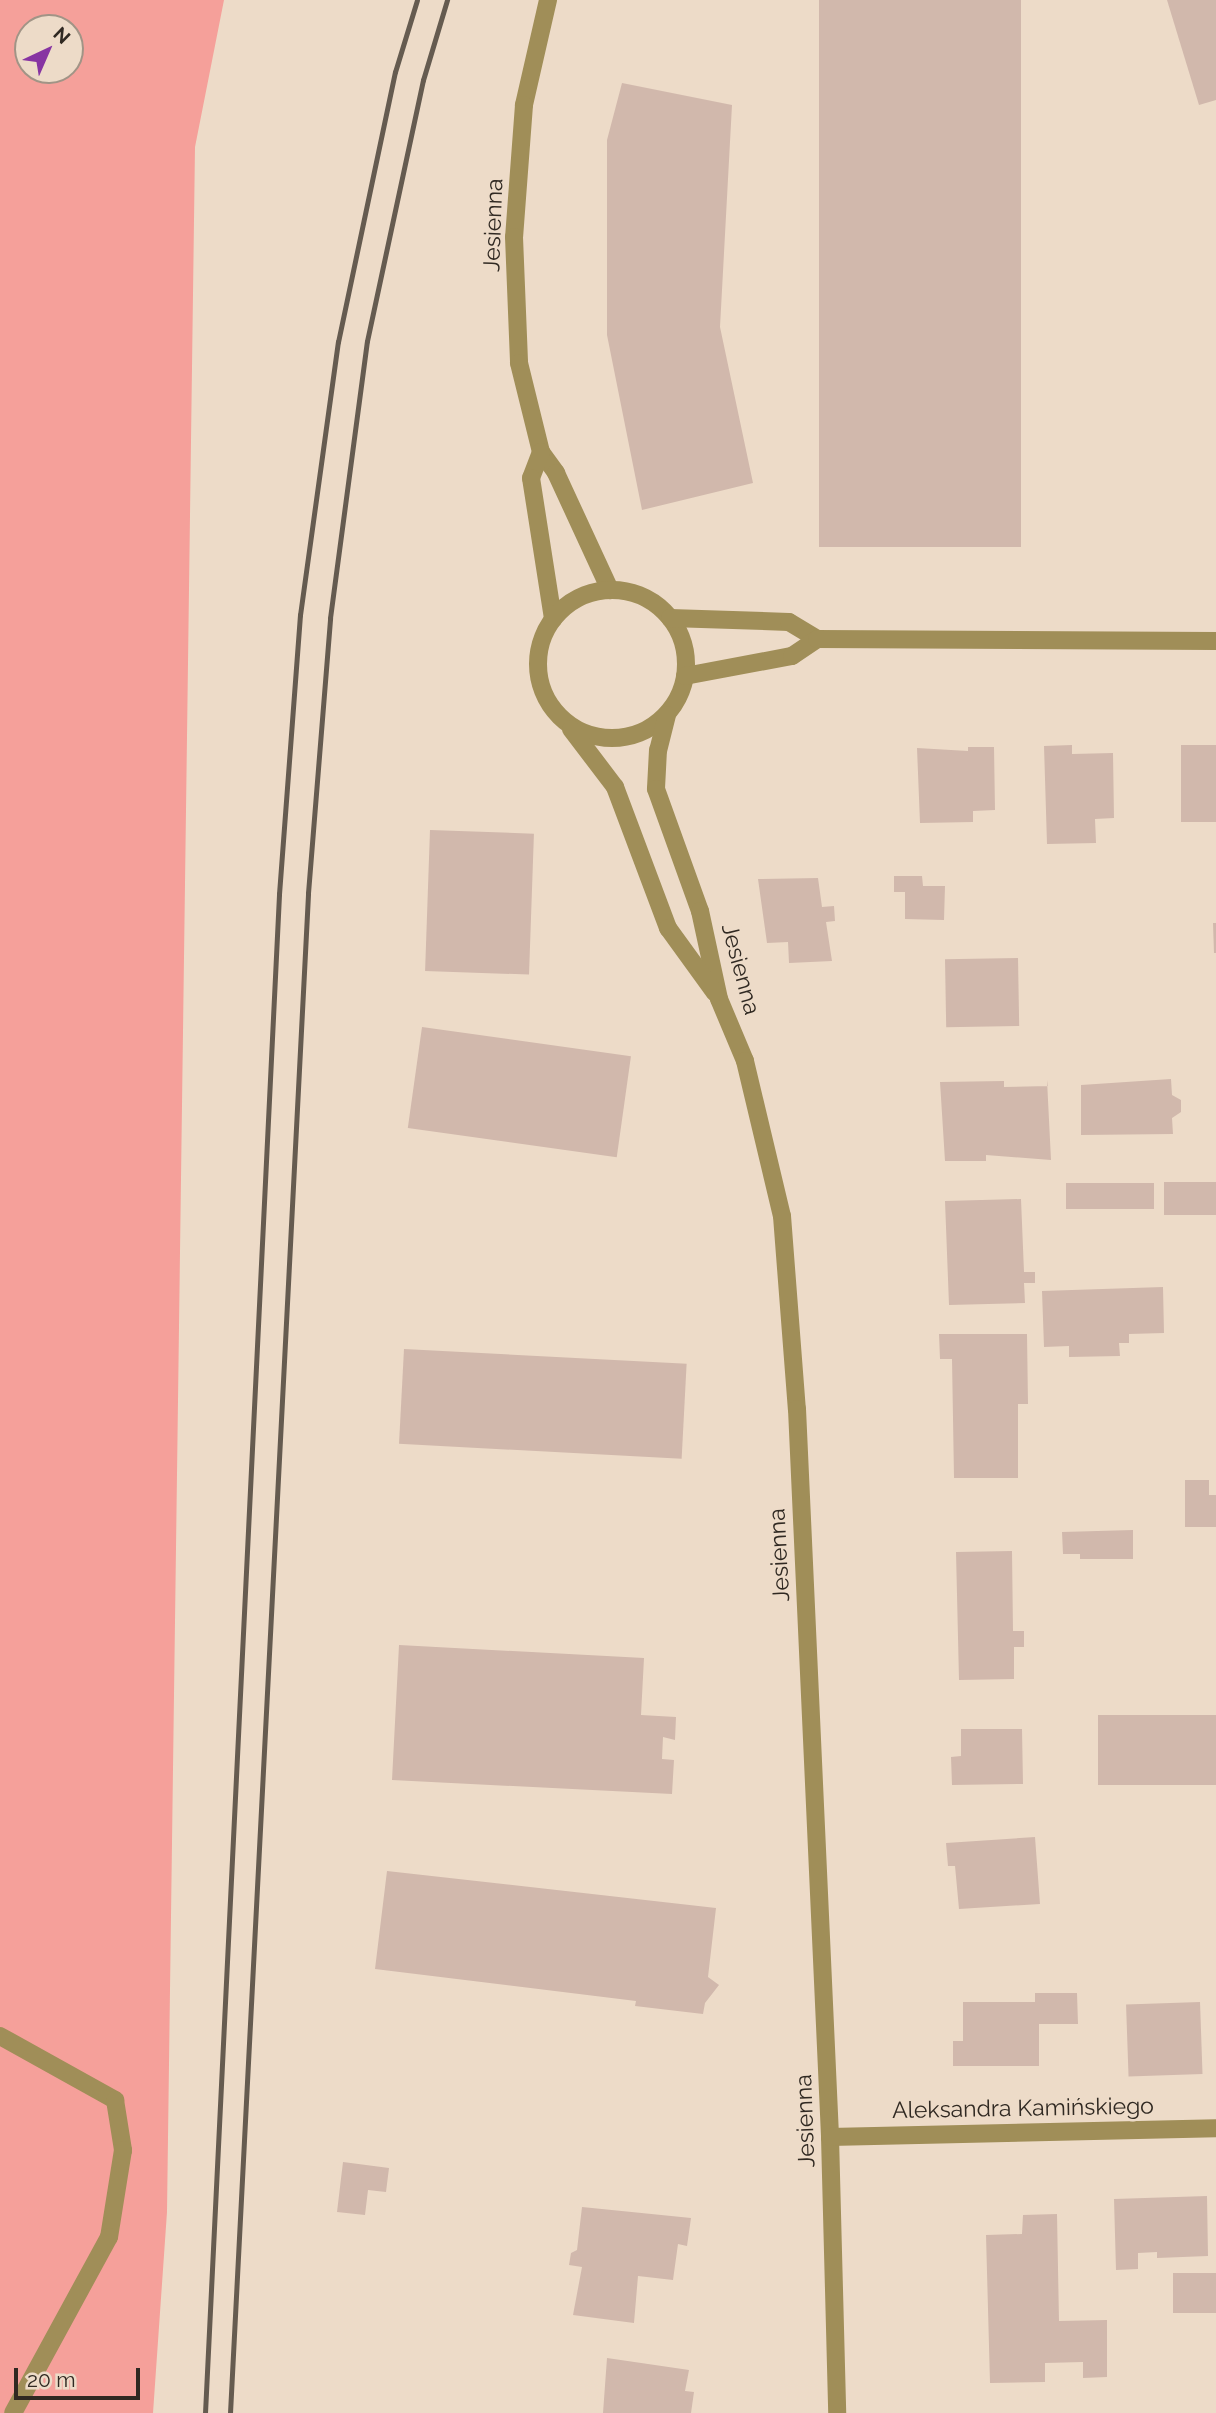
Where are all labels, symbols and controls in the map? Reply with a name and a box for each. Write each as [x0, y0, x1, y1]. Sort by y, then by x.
north arrow [14, 14, 84, 84]
text: N [49, 22, 75, 48]
street label: Jesienna [478, 178, 508, 272]
street label: Jesienna [716, 920, 766, 1018]
street label: Jesienna [763, 1508, 795, 1602]
street label: Jesienna [790, 2074, 820, 2168]
street label: Aleksandra Kamińskiego [892, 2092, 1154, 2124]
scale bar [18, 2354, 144, 2398]
text: 20 m [27, 2367, 75, 2392]

